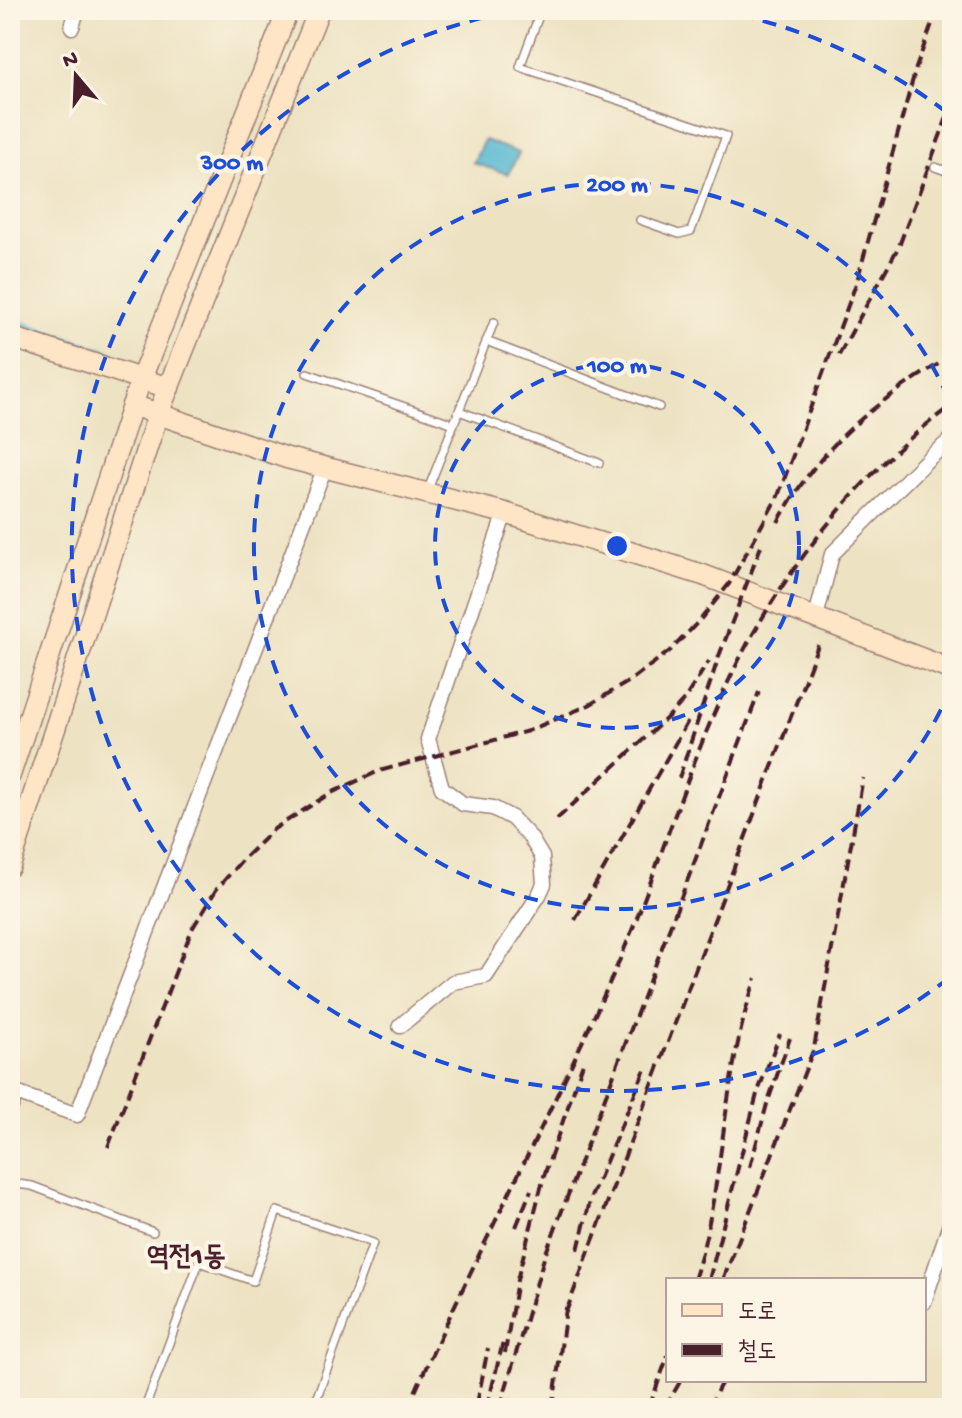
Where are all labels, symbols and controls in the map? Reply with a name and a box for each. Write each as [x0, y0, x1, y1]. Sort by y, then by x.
north arrow [36, 36, 116, 116]
text: N [60, 46, 82, 76]
text: 300 m [200, 150, 263, 179]
text: 200 m [586, 172, 648, 201]
text: 100 m [586, 353, 647, 382]
centre of rings [603, 532, 631, 560]
district label: 역전1동 [147, 1242, 225, 1275]
legend [666, 1278, 926, 1382]
text: 도로 [738, 1299, 777, 1328]
text: 철도 [738, 1339, 777, 1368]

